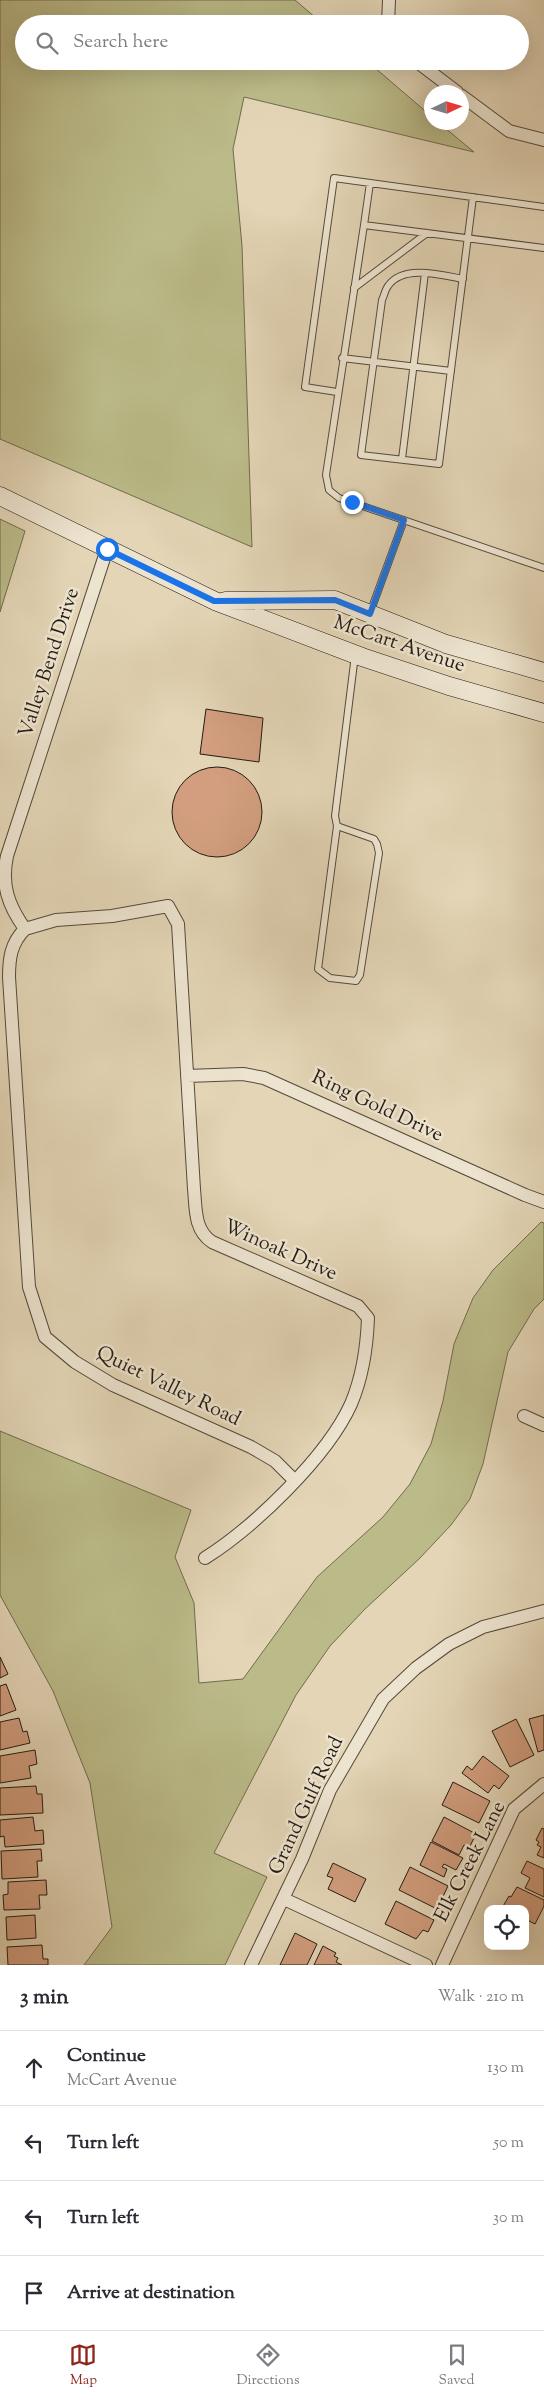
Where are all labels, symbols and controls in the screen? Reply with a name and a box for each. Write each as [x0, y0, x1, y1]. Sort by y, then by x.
search box [15, 15, 529, 70]
icon: search [33, 29, 61, 57]
text: Search here [73, 29, 168, 56]
north arrow [424, 85, 469, 130]
route end [341, 491, 364, 514]
route start [96, 538, 119, 561]
street label: Valley Bend Drive [12, 585, 88, 741]
street label: McCart Avenue [329, 609, 469, 681]
street label: Ring Gold Drive [307, 1064, 447, 1150]
street label: Winoak Drive [218, 1213, 342, 1289]
street label: Quiet Valley Road [91, 1339, 245, 1435]
street label: Grand Gulf Road [262, 1732, 352, 1880]
street label: Elk Creek Lane [428, 1796, 514, 1928]
map controls [484, 1905, 529, 1950]
button: locate [484, 1905, 529, 1950]
text: 3 min [20, 1983, 69, 2013]
text: Walk · 210 m [438, 1986, 524, 2009]
text: Continue [67, 2043, 146, 2070]
icon: ahead [20, 2054, 48, 2082]
text: 130 m [487, 2057, 524, 2080]
text: McCart Avenue [67, 2070, 177, 2093]
icon: left [20, 2129, 48, 2157]
text: Turn left [67, 2130, 139, 2157]
text: 50 m [493, 2132, 524, 2155]
icon: left [20, 2204, 48, 2232]
text: Turn left [67, 2205, 139, 2232]
text: 30 m [493, 2207, 524, 2230]
icon: arrive [20, 2279, 48, 2307]
text: Arrive at destination [67, 2280, 235, 2307]
tab: Map [69, 2341, 97, 2391]
tab: Directions [236, 2341, 300, 2391]
tab: Saved [439, 2341, 474, 2391]

